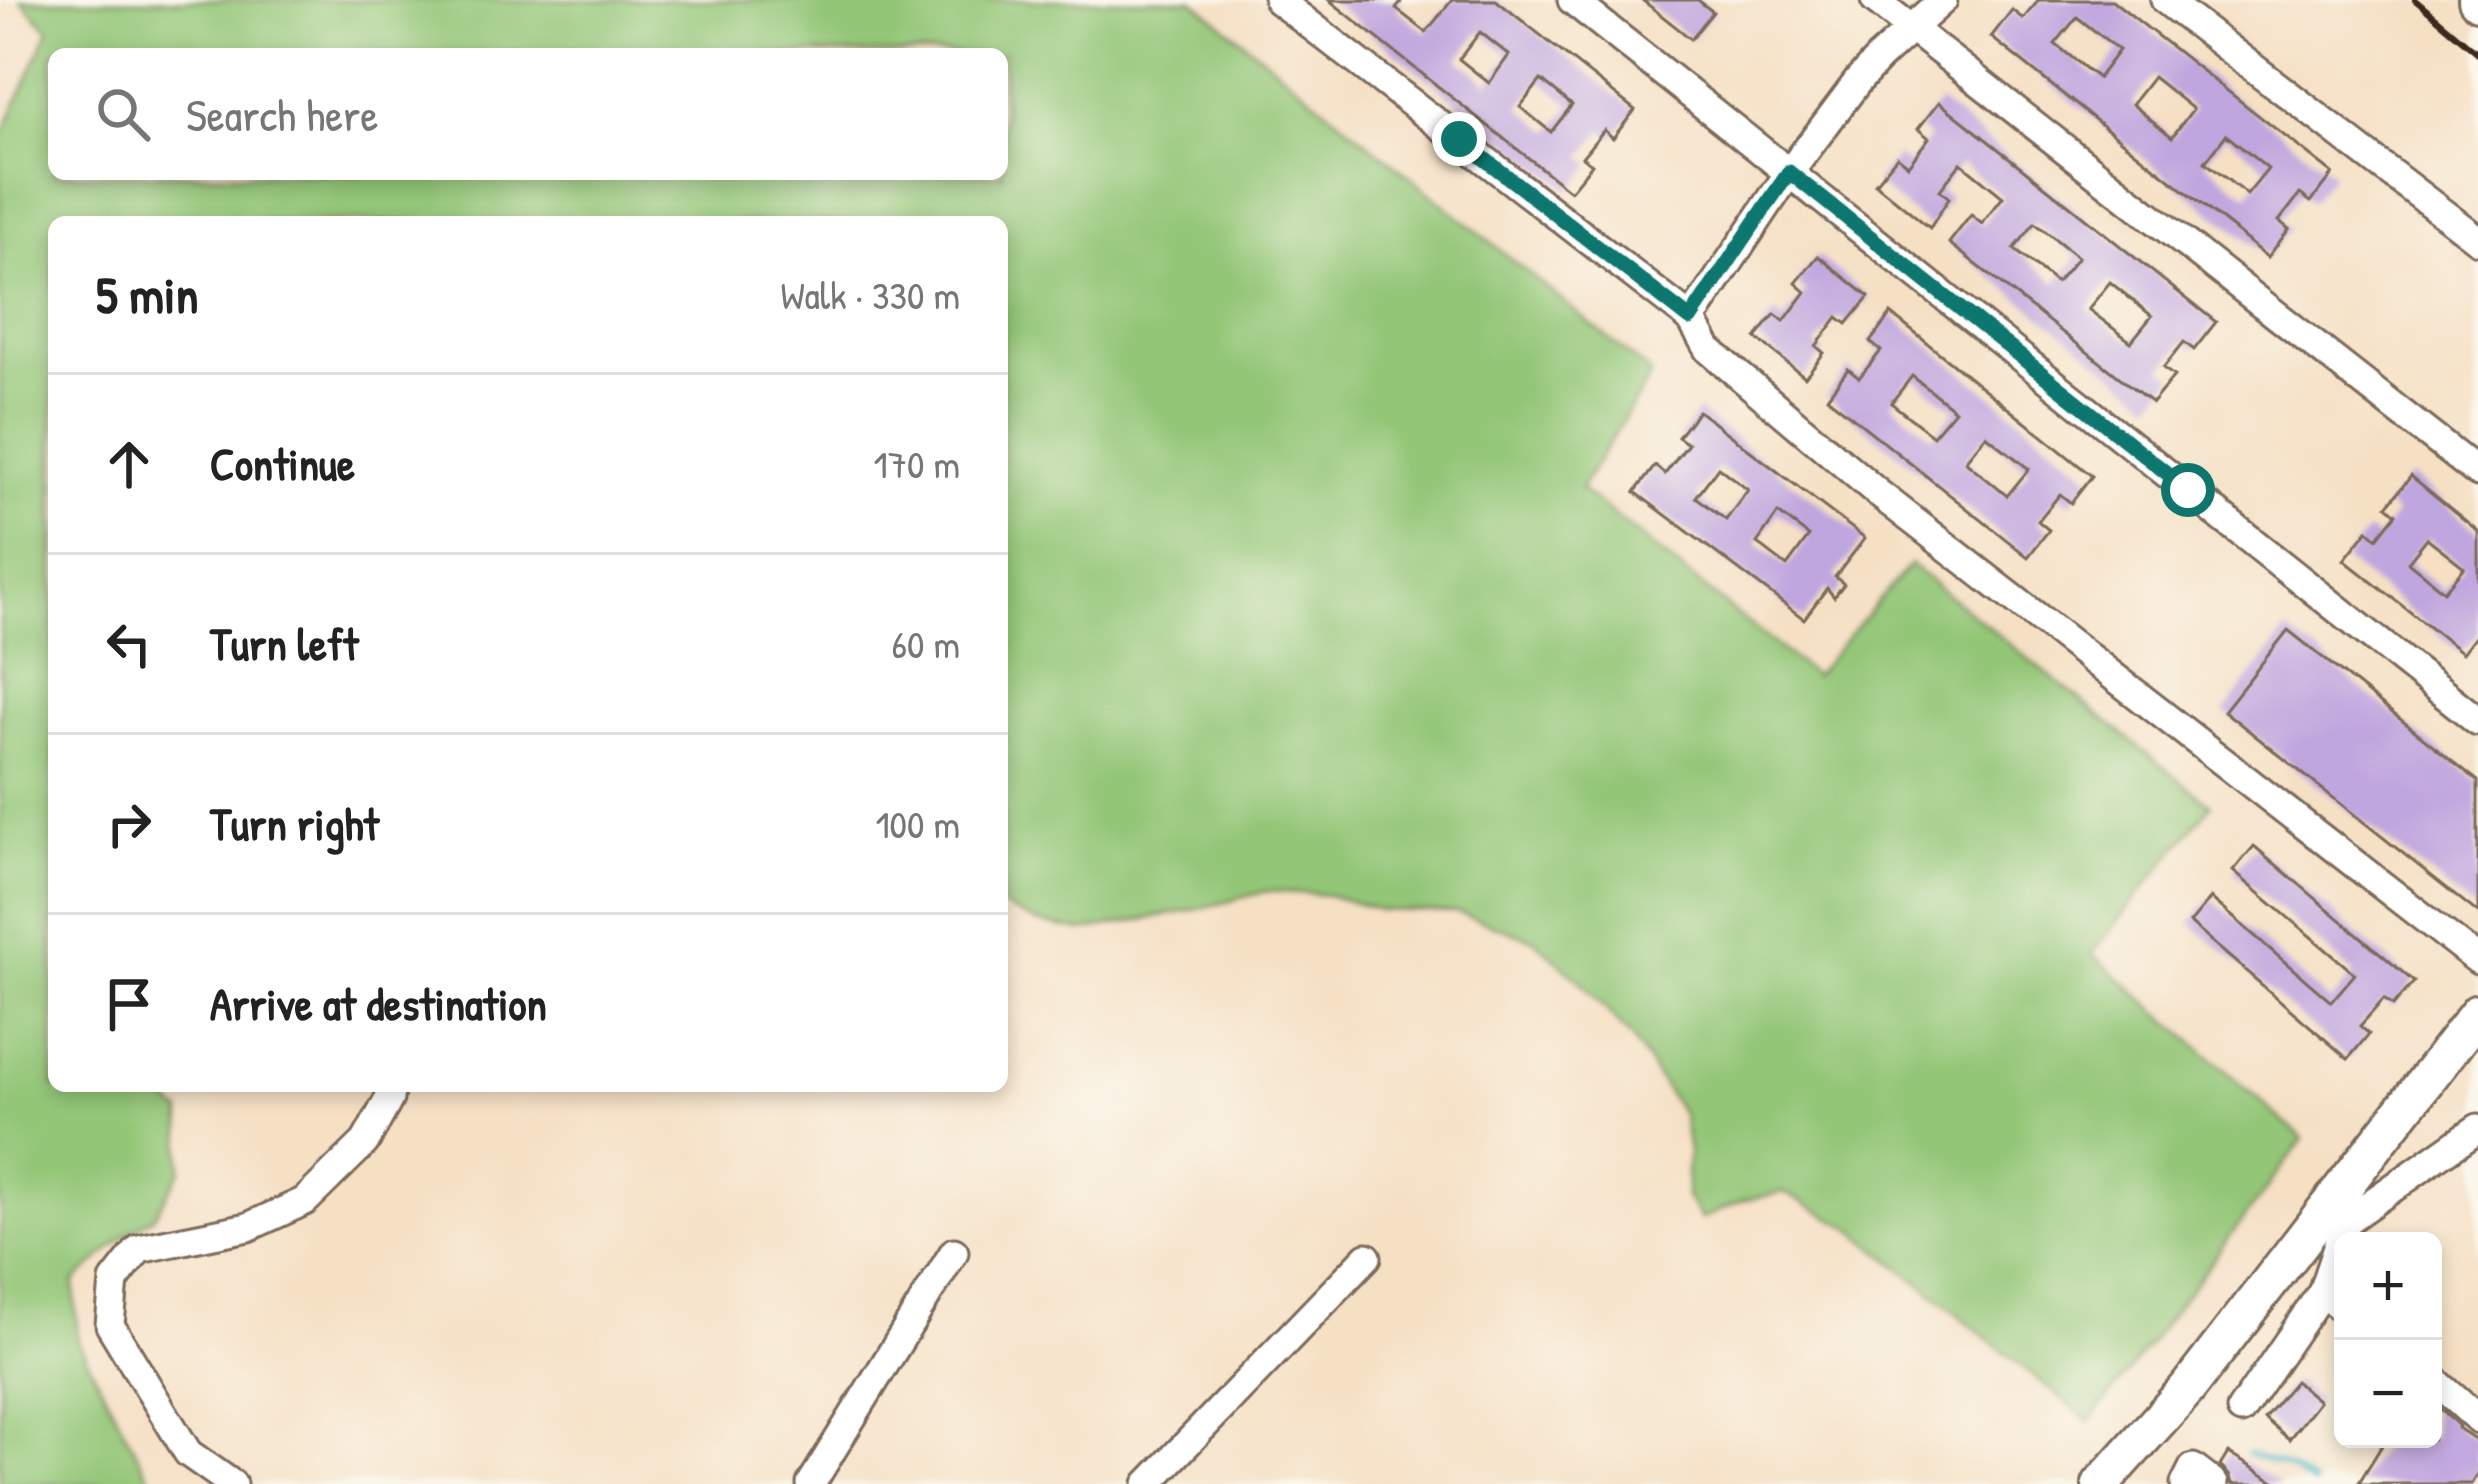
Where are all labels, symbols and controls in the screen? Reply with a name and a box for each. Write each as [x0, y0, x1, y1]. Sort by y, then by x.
search box [48, 48, 1008, 180]
icon: search [90, 81, 156, 147]
text: Search here [186, 84, 378, 145]
route end [1432, 112, 1486, 166]
text: 5 min [96, 260, 198, 329]
text: Walk · 330 m [780, 268, 960, 321]
icon: ahead [96, 431, 162, 497]
text: Continue [210, 433, 355, 494]
text: 170 m [874, 437, 960, 490]
route start [2161, 463, 2215, 517]
icon: left [96, 611, 162, 677]
text: Turn left [210, 613, 359, 674]
text: 60 m [891, 617, 960, 670]
icon: right [96, 791, 162, 857]
text: Turn right [210, 793, 379, 854]
text: 100 m [875, 797, 960, 850]
icon: arrive [96, 971, 162, 1037]
text: Arrive at destination [210, 973, 547, 1034]
map controls [2334, 1232, 2442, 1448]
button: + [2334, 1232, 2442, 1340]
button: − [2334, 1340, 2442, 1448]

